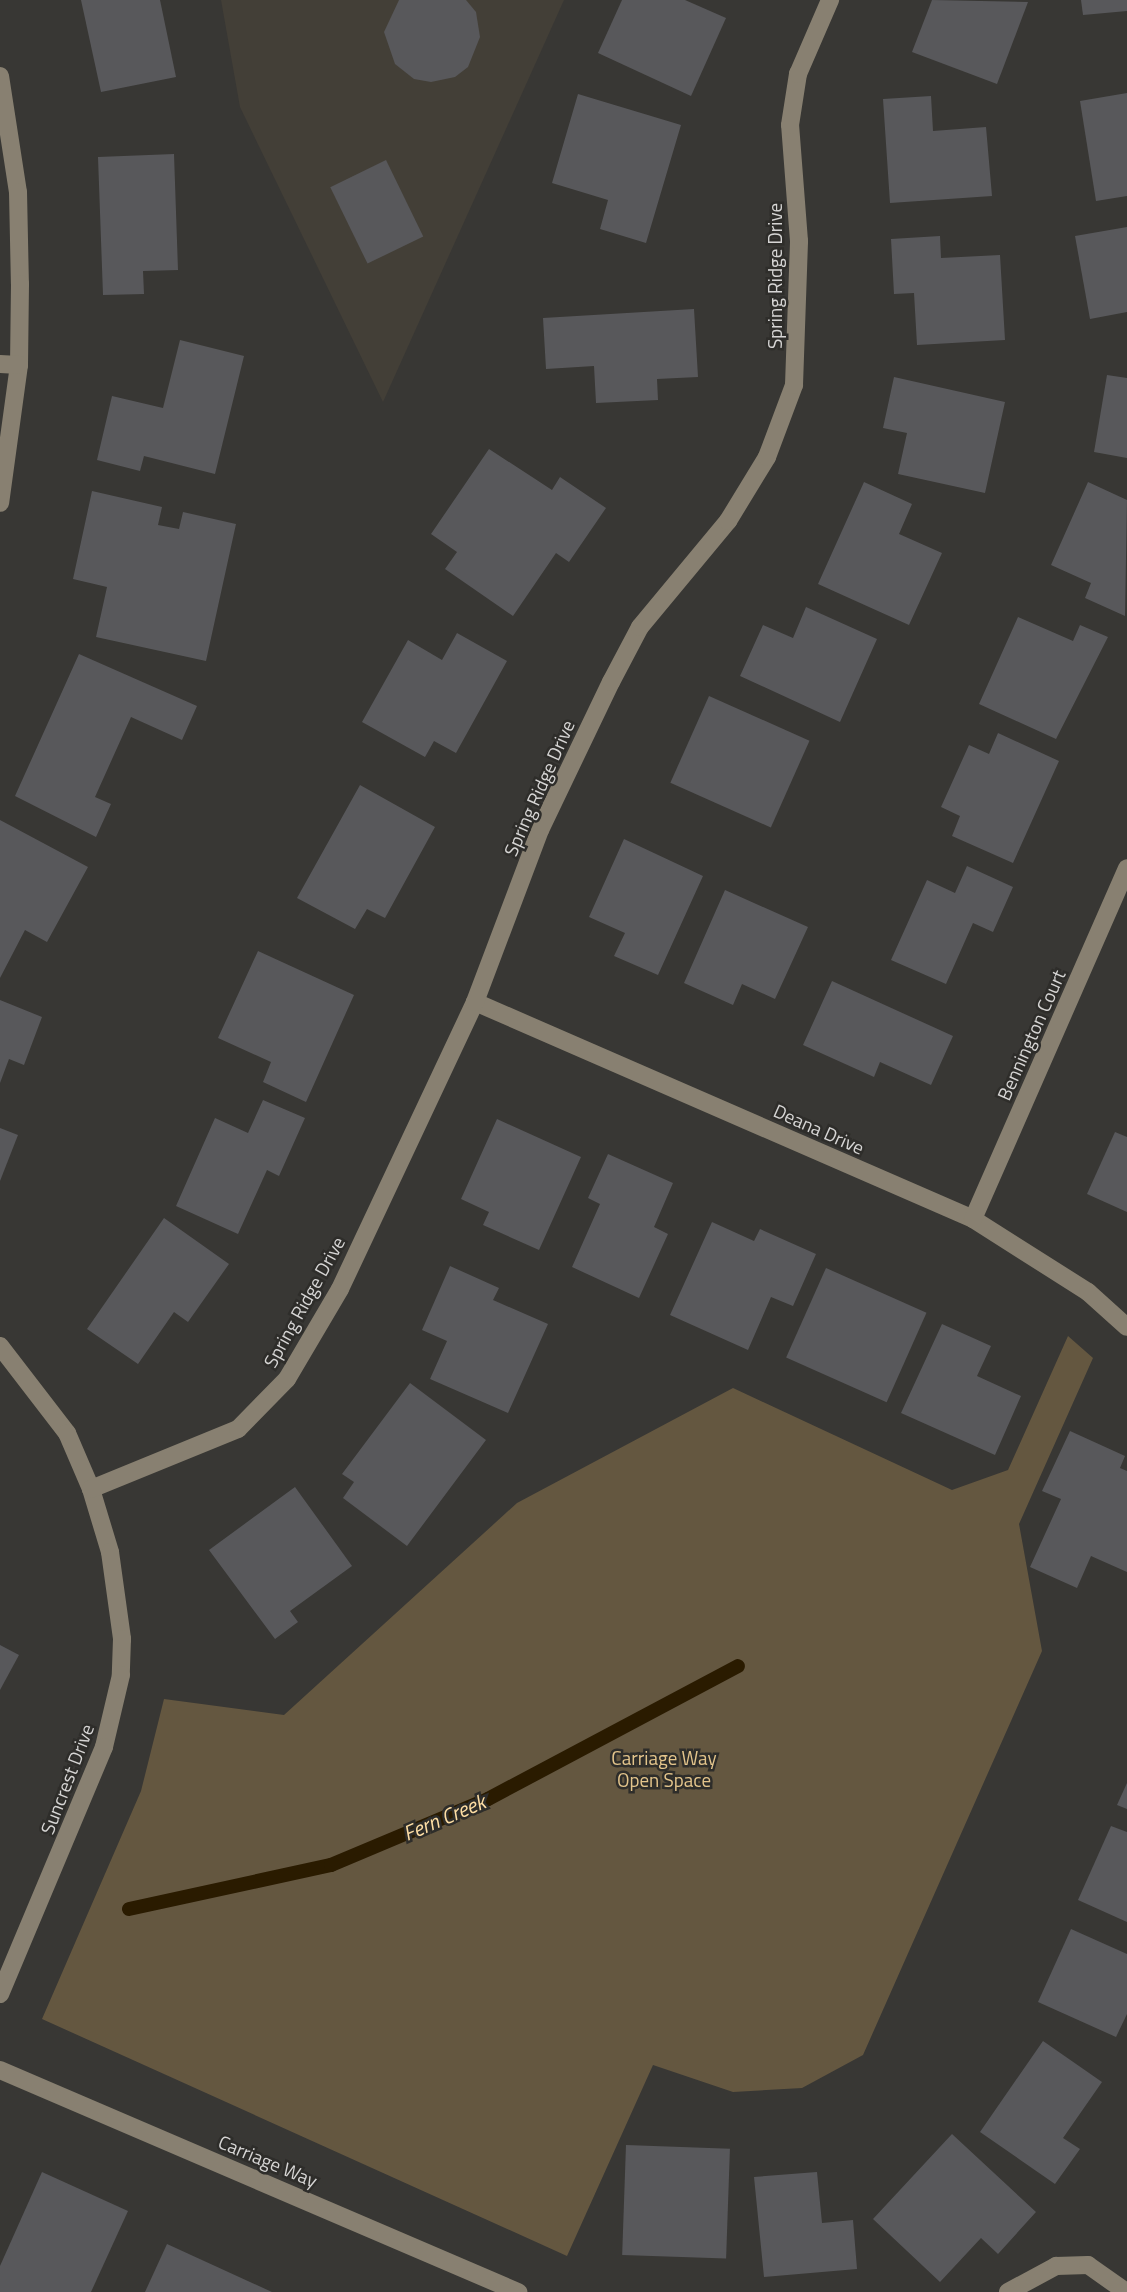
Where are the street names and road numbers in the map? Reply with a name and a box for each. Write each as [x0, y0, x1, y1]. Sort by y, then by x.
street label: Spring Ridge Drive [764, 203, 786, 349]
street label: Spring Ridge Drive [499, 717, 579, 859]
street label: Bennington Court [992, 966, 1070, 1104]
street label: Deana Drive [770, 1099, 868, 1159]
street label: Spring Ridge Drive [259, 1233, 349, 1371]
street label: Suncrest Drive [36, 1721, 98, 1837]
street label: Carriage Way [215, 2130, 321, 2192]

